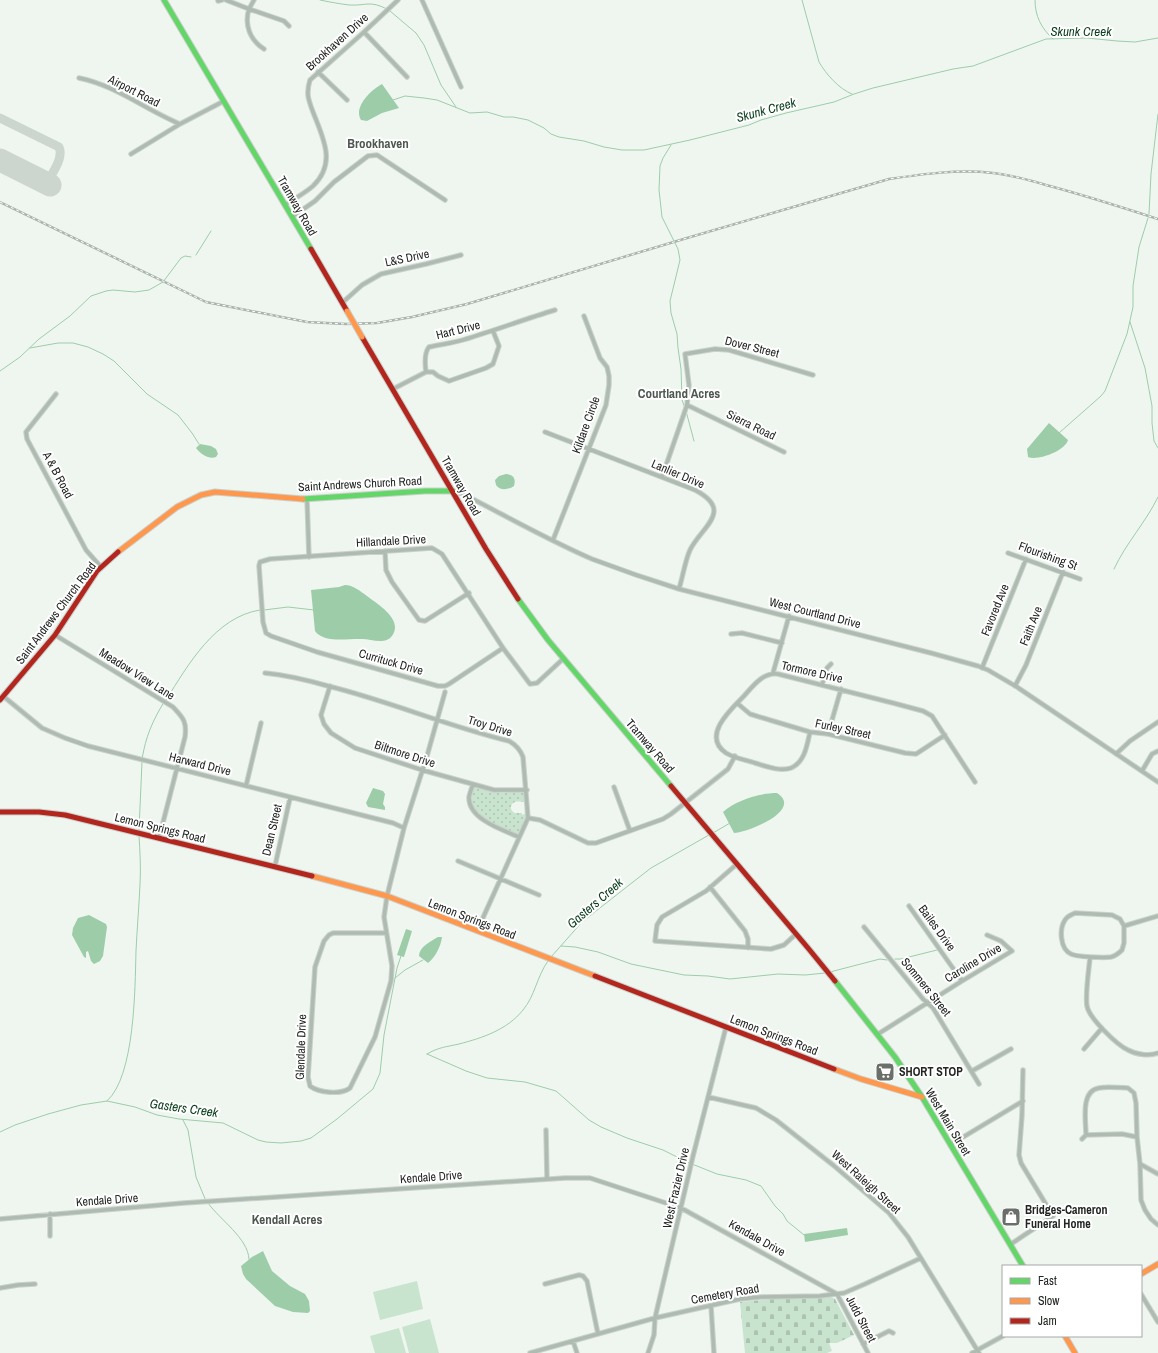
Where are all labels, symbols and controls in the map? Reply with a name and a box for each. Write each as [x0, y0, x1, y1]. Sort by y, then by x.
street label: Brookhaven Drive [302, 10, 372, 74]
water label: Skunk Creek [1050, 23, 1112, 40]
street label: Airport Road [105, 71, 162, 111]
water label: Skunk Creek [734, 94, 798, 126]
district label: Brookhaven [347, 135, 409, 152]
street label: Tramway Road [273, 173, 321, 239]
street label: L&S Drive [383, 246, 431, 270]
street label: Hart Drive [434, 317, 482, 343]
street label: Dover Street [723, 333, 781, 362]
district label: Courtland Acres [638, 385, 720, 402]
street label: Kildare Circle [568, 394, 604, 456]
street label: Sierra Road [724, 406, 778, 444]
street label: A & B Road [39, 448, 77, 501]
street label: Tramway Road [437, 453, 485, 519]
street label: Lanlier Drive [649, 456, 707, 492]
street label: Saint Andrews Church Road [298, 473, 422, 495]
street label: Hillandale Drive [356, 531, 426, 551]
street label: Flourishing St [1016, 538, 1080, 574]
street label: Saint Andrews Church Road [12, 559, 100, 667]
street label: Favored Ave [977, 582, 1013, 638]
street label: West Courtland Drive [768, 594, 862, 632]
street label: Faith Ave [1016, 604, 1046, 648]
street label: Meadow View Lane [96, 644, 178, 704]
street label: Currituck Drive [357, 645, 425, 679]
street label: Tormore Drive [780, 657, 844, 687]
street label: Troy Drive [466, 712, 514, 740]
street label: Furley Street [814, 715, 872, 743]
street label: Tramway Road [622, 716, 678, 776]
street label: Biltmore Drive [373, 737, 437, 771]
street label: Harward Drive [167, 749, 233, 779]
street label: Dean Street [258, 802, 286, 857]
street label: Lemon Springs Road [113, 809, 207, 847]
water label: Gasters Creek [563, 874, 627, 932]
street label: Lemon Springs Road [426, 895, 518, 943]
street label: Bailes Drive [915, 902, 959, 954]
street label: Caroline Drive [942, 940, 1004, 986]
street label: Sommers Street [897, 954, 955, 1020]
street label: Lemon Springs Road [728, 1011, 820, 1059]
street label: Glendale Drive [292, 1014, 310, 1080]
supermarket icon: SHORT STOP [874, 1061, 896, 1083]
place label: SHORT STOP [899, 1064, 963, 1080]
street label: West Main Street [922, 1085, 975, 1159]
water label: Gasters Creek [149, 1095, 220, 1121]
street label: West Frazier Drive [659, 1146, 693, 1230]
street label: West Raleigh Street [828, 1147, 904, 1218]
street label: Kendale Drive [399, 1167, 463, 1187]
street label: Kendale Drive [75, 1190, 139, 1210]
place label: Bridges-Cameron Funeral Home [1025, 1202, 1108, 1232]
shop icon: Bridges-Cameron Funeral Home [1000, 1206, 1022, 1228]
district label: Kendall Acres [252, 1211, 322, 1228]
street label: Kendale Drive [726, 1216, 788, 1260]
legend [1002, 1265, 1142, 1337]
text: Fast [1038, 1273, 1057, 1289]
street label: Cemetery Road [690, 1280, 760, 1308]
street label: Judd Street [842, 1293, 880, 1345]
text: Slow [1038, 1293, 1060, 1309]
text: Jam [1038, 1313, 1057, 1329]

